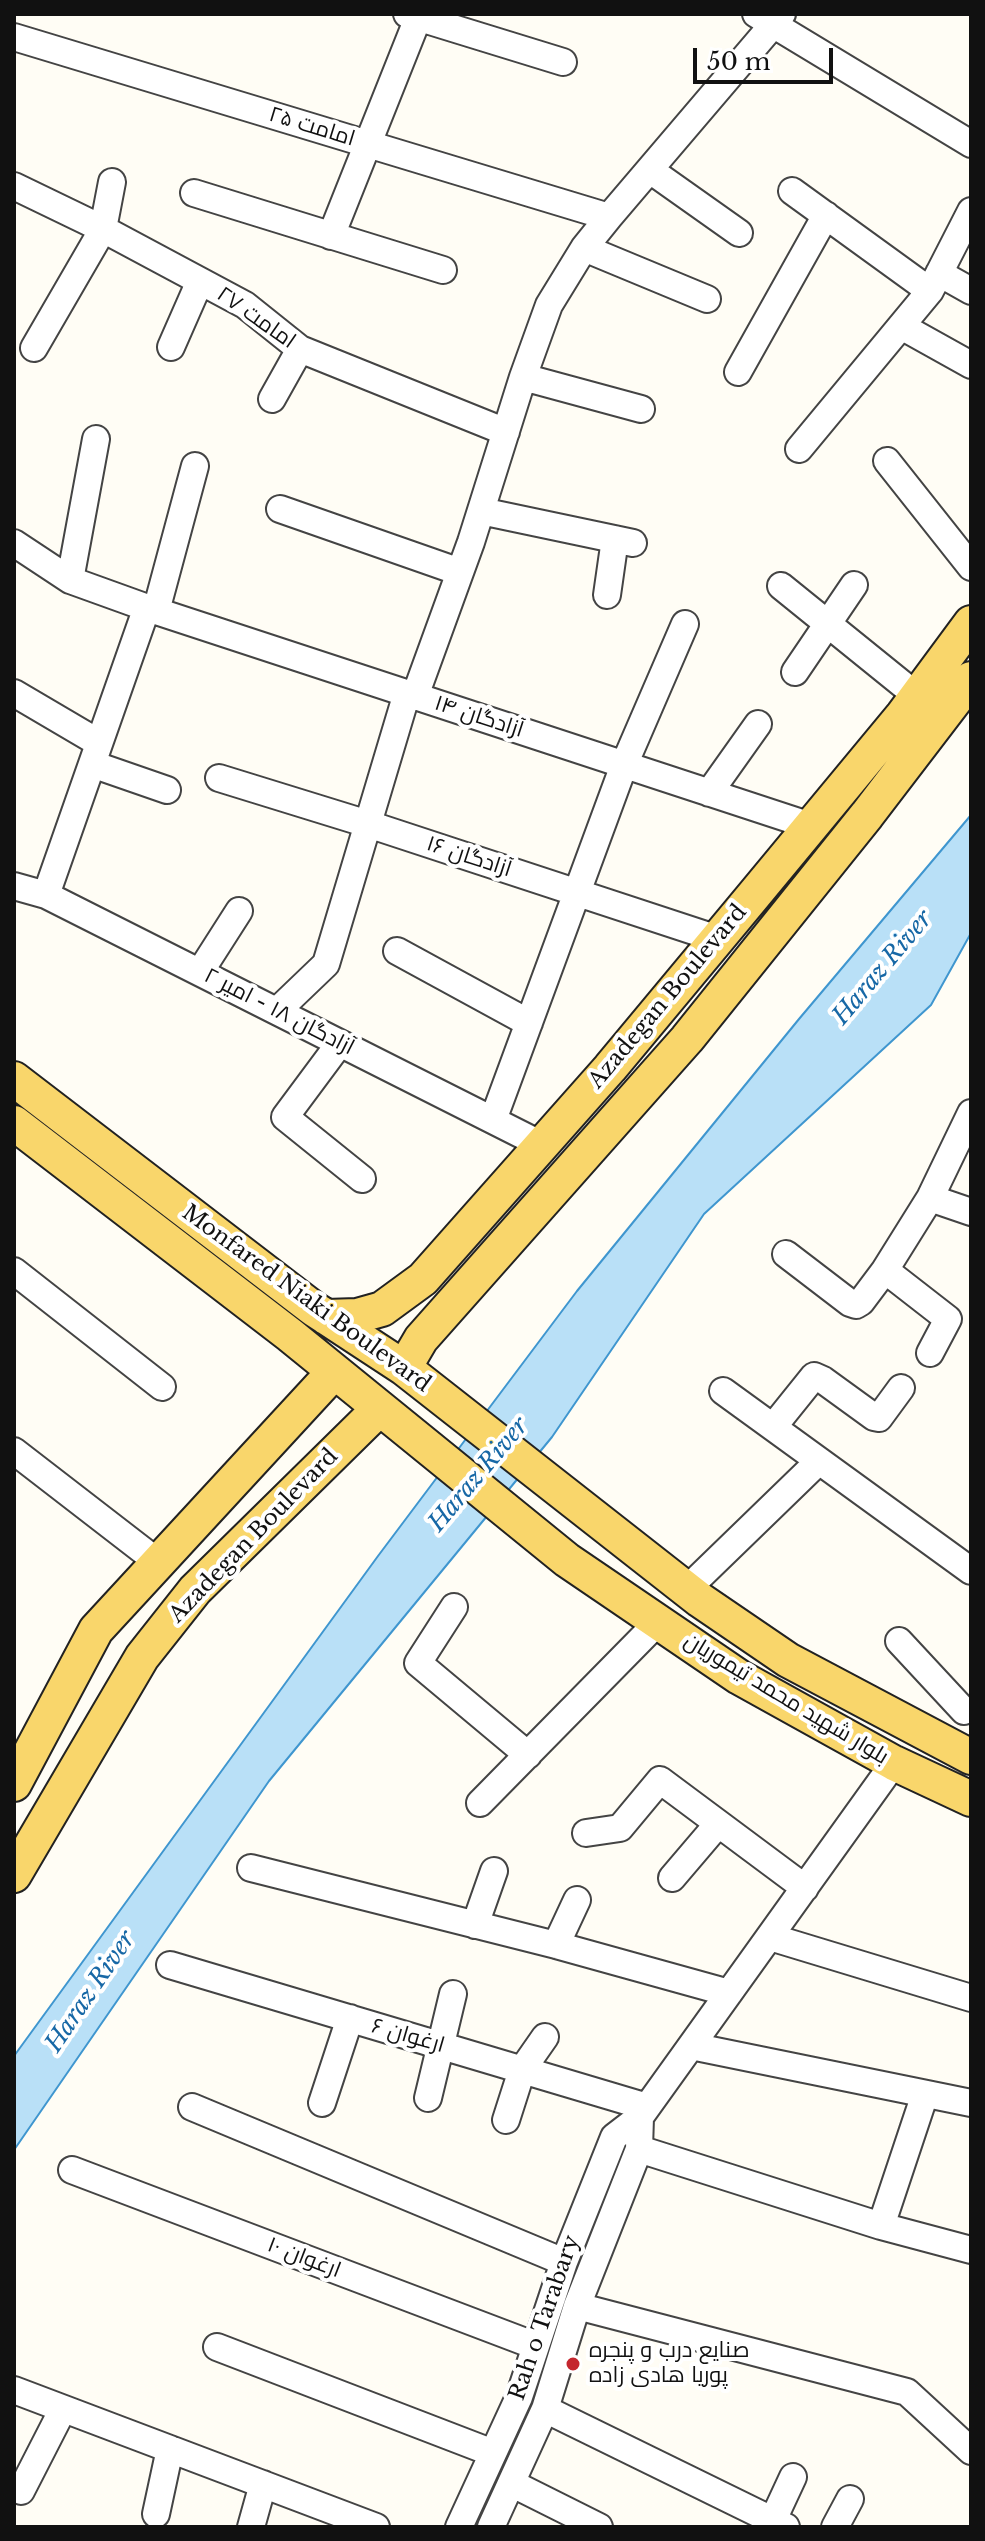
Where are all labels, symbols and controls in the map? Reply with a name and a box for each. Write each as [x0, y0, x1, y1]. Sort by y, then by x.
scale bar [697, 32, 837, 82]
text: 50 m [707, 47, 770, 76]
street label: امامت ۲۵ [266, 101, 358, 153]
street label: امامت ۲۷ [211, 281, 301, 355]
street label: آزادگان ۱۴ [431, 690, 527, 744]
street label: آزادگان ۱۶ [423, 831, 515, 883]
street label: Azadegan Boulevard [583, 900, 753, 1094]
water label: Haraz River [827, 905, 939, 1031]
street label: آزادگان ۱۸ - امیر ۲ [200, 963, 358, 1061]
street label: Monfared Niaki Boulevard [177, 1200, 435, 1398]
water label: Haraz River [423, 1412, 535, 1538]
street label: Azadegan Boulevard [164, 1443, 344, 1629]
street label: بلوار شهید محمد تیموریان [679, 1628, 893, 1770]
water label: Haraz River [40, 1926, 142, 2058]
street label: ارغوان ۶ [368, 2013, 448, 2059]
street label: ارغوان ۱۰ [264, 2232, 344, 2284]
street label: Rah o Tarabary [504, 2232, 586, 2404]
place label: صنایع درب و پنجره پوریا هادی زاده [589, 2338, 750, 2390]
marker: صنایع درب و پنجره پوریا هادی زاده [564, 2355, 582, 2373]

